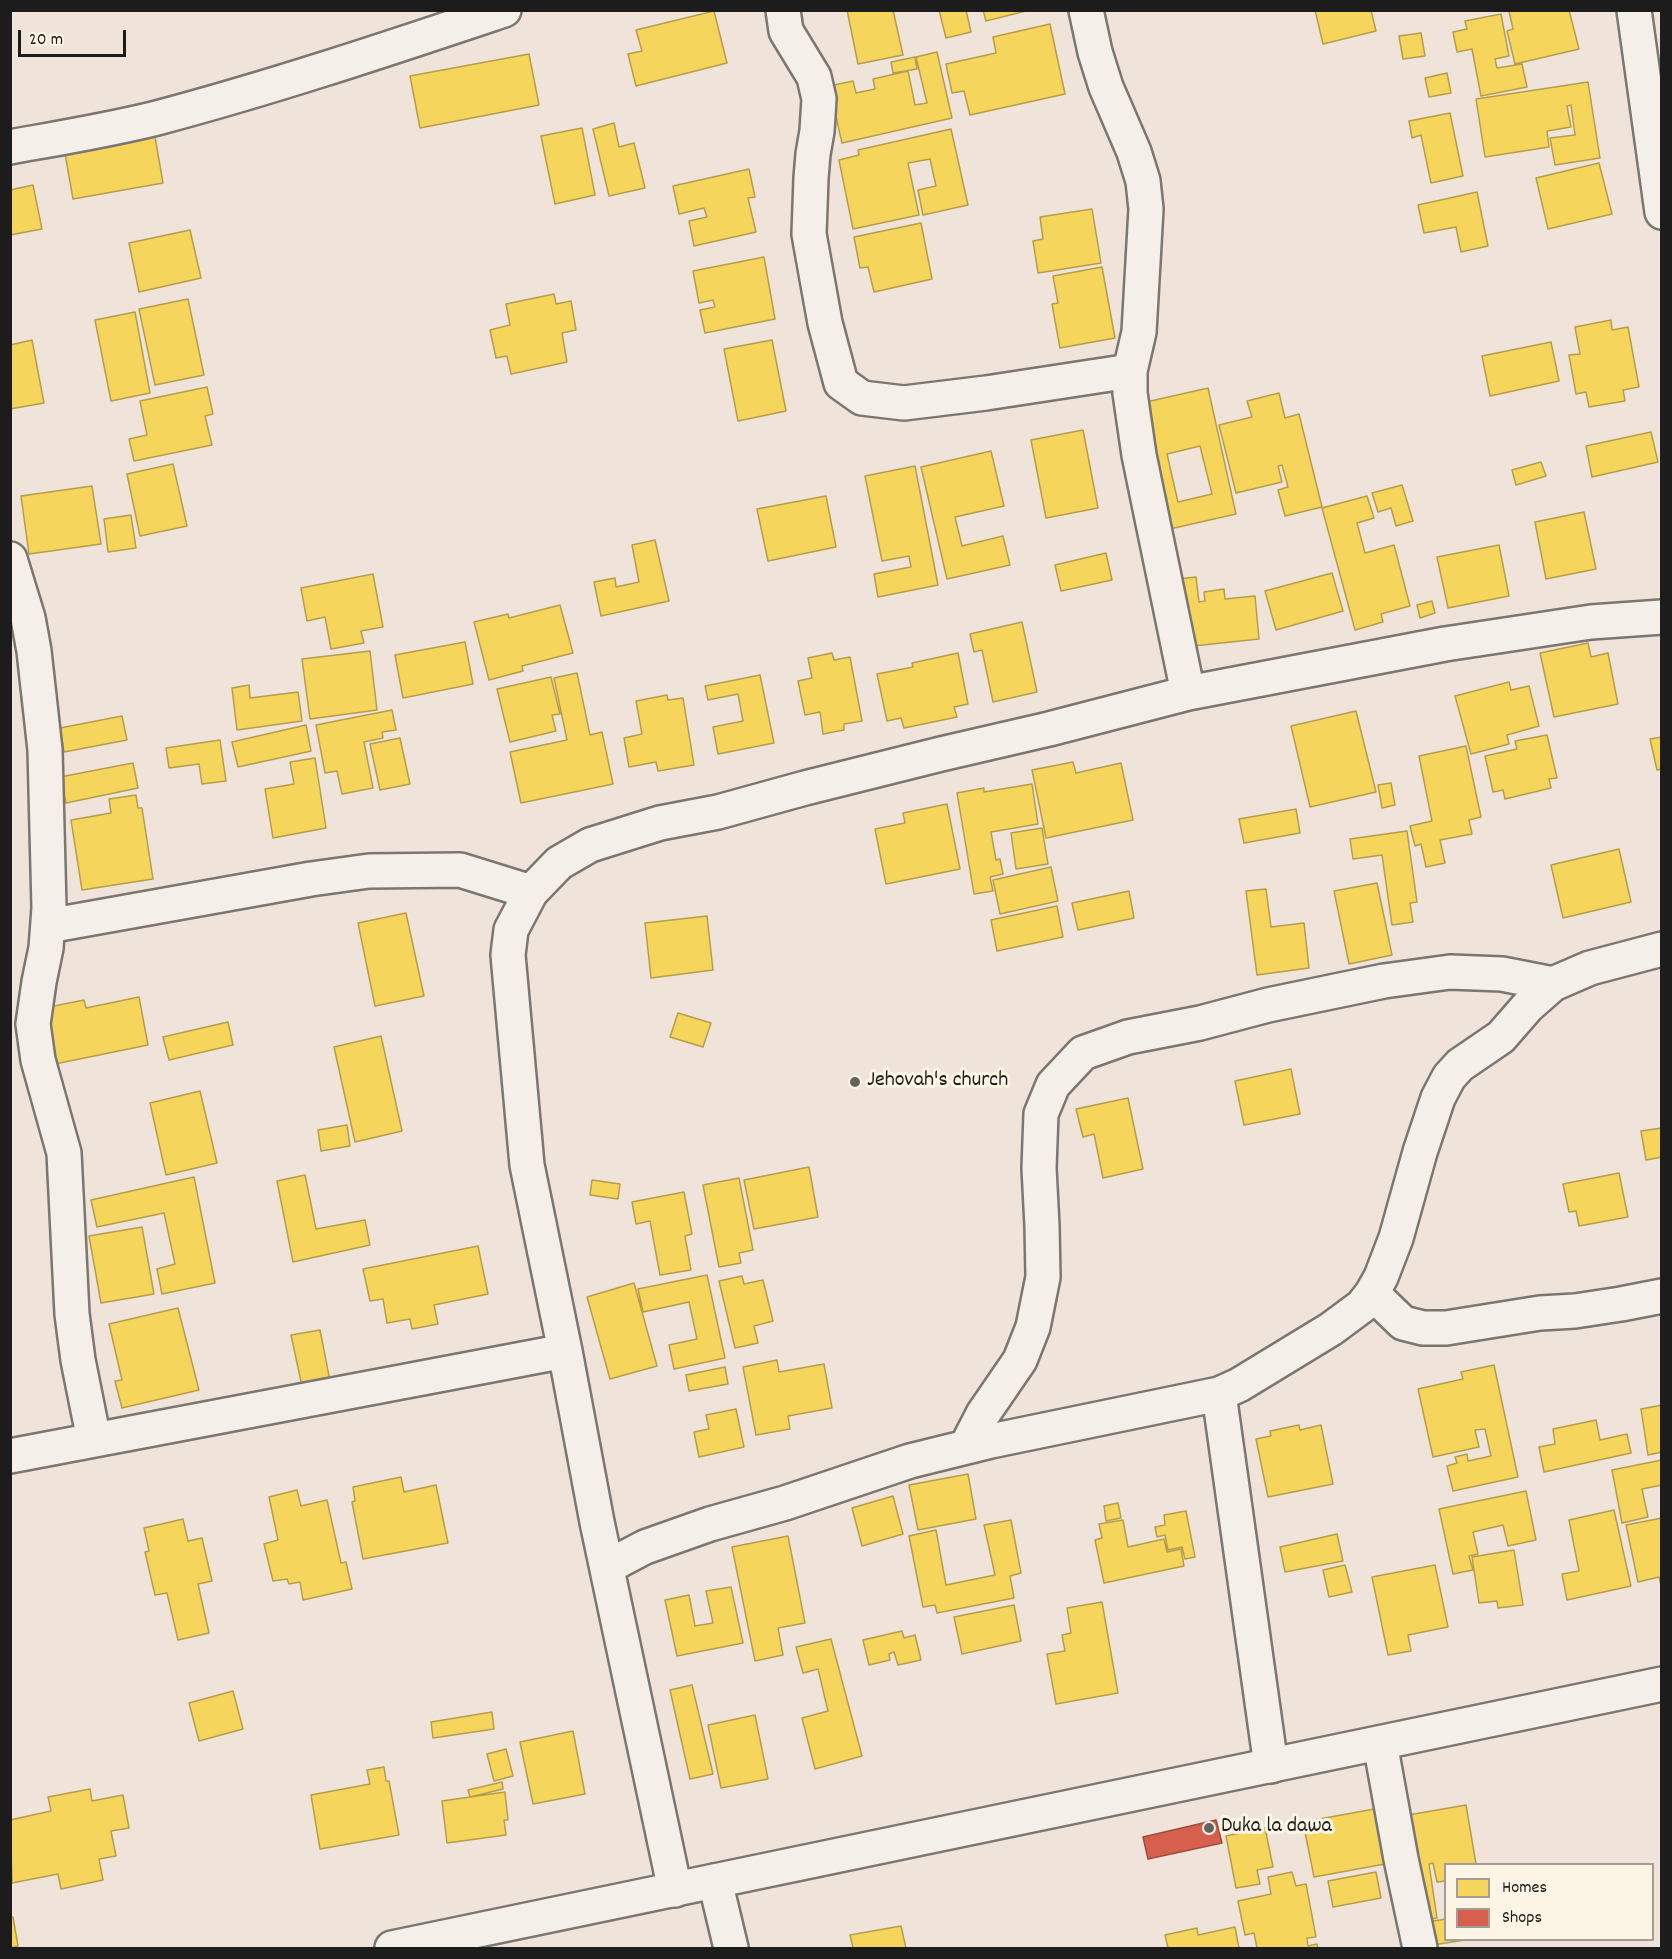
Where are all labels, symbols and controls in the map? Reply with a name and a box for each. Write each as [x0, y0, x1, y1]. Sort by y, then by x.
scale bar [21, 18, 129, 56]
text: 20 m [29, 28, 63, 53]
place label: Jehovah's church [867, 1069, 1008, 1095]
marker: Jehovah's church [848, 1075, 862, 1089]
place label: Duka la dawa [1221, 1815, 1332, 1841]
marker: Duka la dawa [1202, 1821, 1216, 1835]
legend [1444, 1863, 1654, 1941]
text: Homes [1502, 1876, 1547, 1901]
text: Shops [1502, 1906, 1542, 1931]

